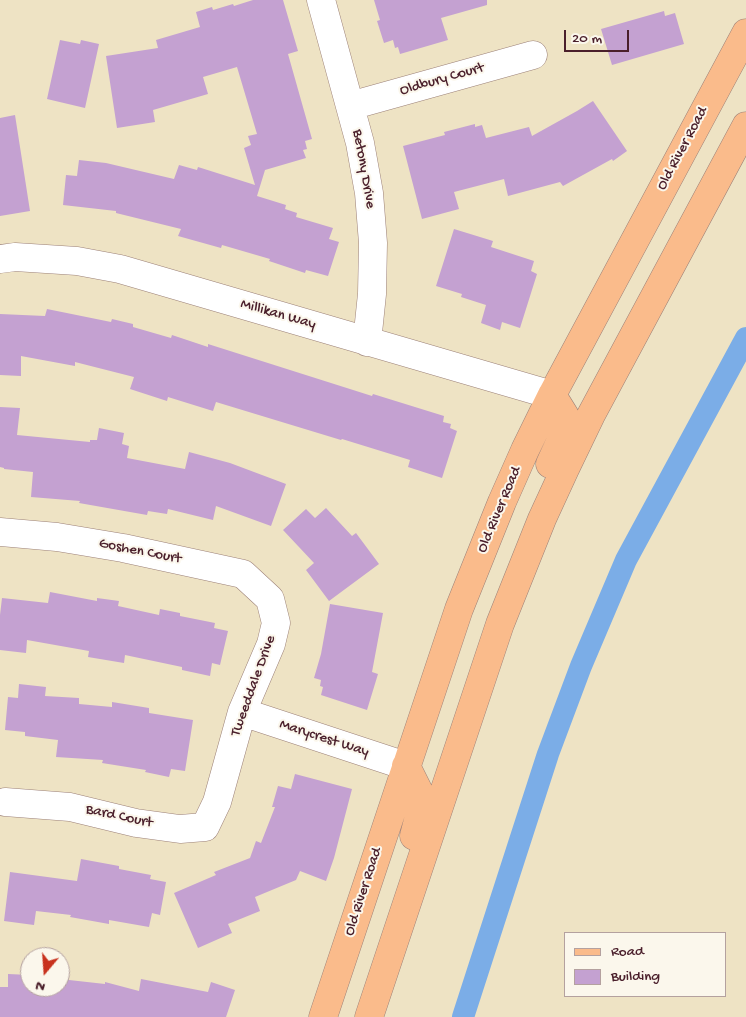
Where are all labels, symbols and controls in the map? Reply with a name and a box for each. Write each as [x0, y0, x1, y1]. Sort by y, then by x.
scale bar [566, 20, 631, 52]
text: 20 m [572, 30, 602, 48]
street label: Oldbury Court [398, 59, 486, 101]
street label: Old River Road [654, 104, 712, 194]
street label: Betony Drive [347, 128, 379, 210]
street label: Millikan Way [238, 296, 318, 334]
street label: Old River Road [474, 464, 526, 556]
street label: Goshen Court [97, 535, 183, 569]
street label: Tweeddale Drive [227, 633, 281, 739]
street label: Marycrest Way [277, 716, 371, 762]
street label: Bard Court [84, 801, 154, 833]
street label: Old River Road [341, 846, 387, 938]
legend [564, 932, 726, 997]
text: Road [611, 943, 644, 961]
north arrow [20, 947, 70, 997]
text: Building [611, 968, 660, 986]
text: N [34, 976, 47, 995]

